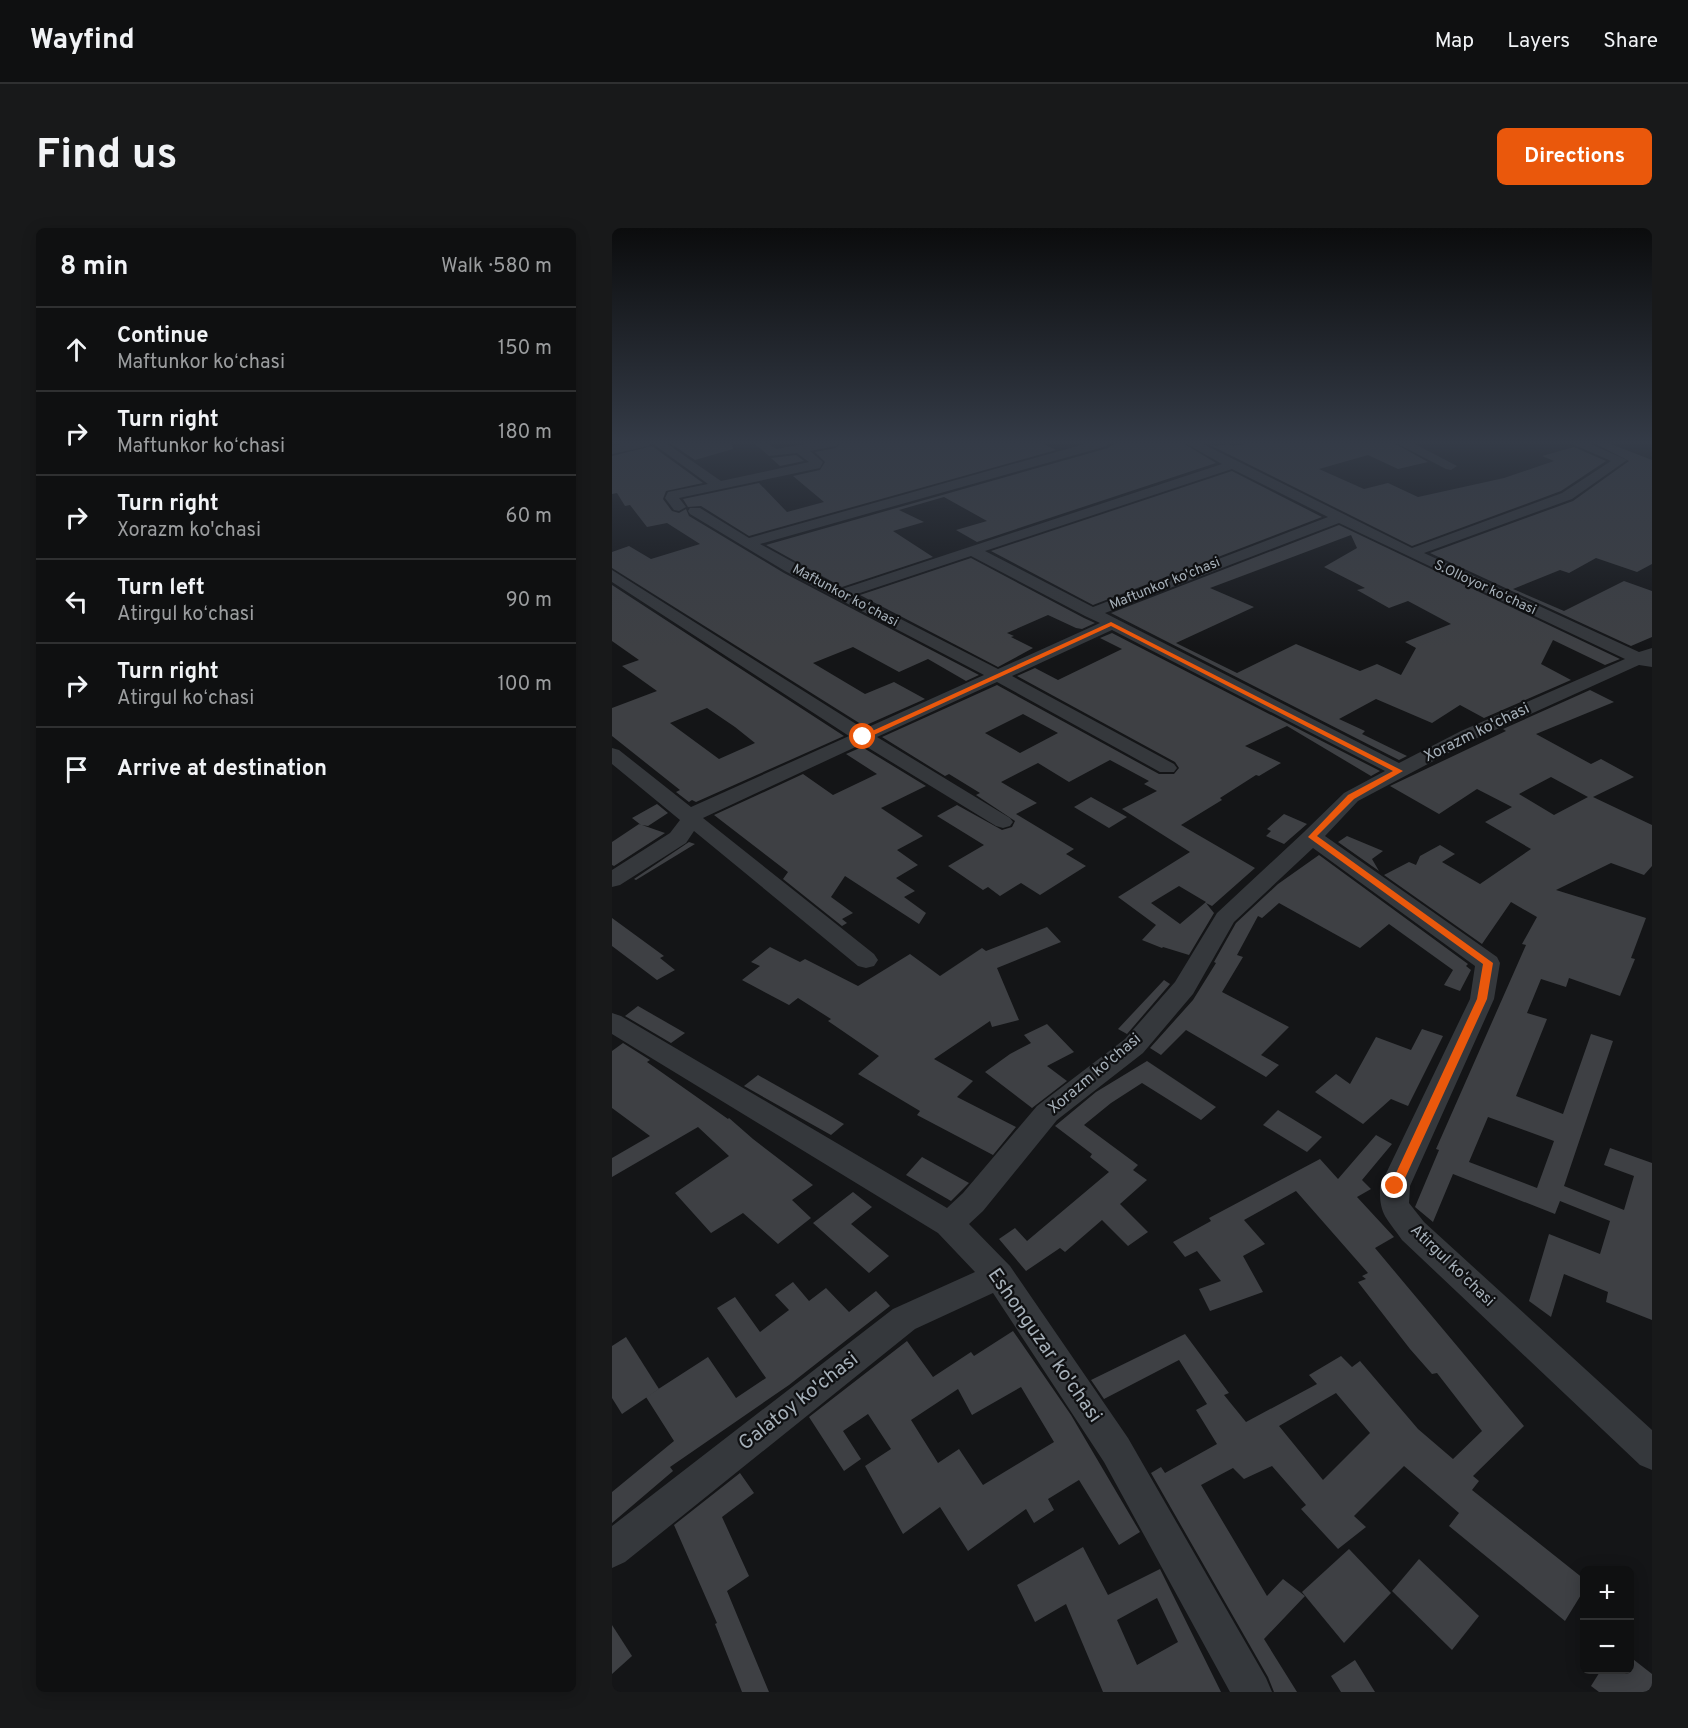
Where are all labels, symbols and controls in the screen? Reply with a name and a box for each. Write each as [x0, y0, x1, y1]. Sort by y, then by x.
text: Wayfind [30, 23, 135, 59]
text: Map [1435, 28, 1474, 55]
text: Layers [1507, 28, 1570, 55]
text: Share [1603, 28, 1658, 55]
button: Directions [1497, 128, 1652, 185]
text: Find us [36, 130, 177, 183]
text: 8 min [60, 251, 128, 284]
text: Walk · 580 m [441, 254, 552, 280]
text: Continue [117, 323, 208, 350]
icon: ahead [60, 333, 93, 366]
text: 150 m [498, 336, 552, 362]
text: Maftunkor koʻchasi [117, 350, 285, 376]
text: Turn right [117, 407, 219, 434]
icon: right [60, 417, 93, 450]
text: 180 m [498, 420, 552, 446]
text: Maftunkor koʻchasi [117, 434, 285, 460]
text: Turn right [117, 491, 219, 518]
icon: right [60, 501, 93, 534]
text: 60 m [506, 504, 552, 530]
text: Xorazm ko'chasi [117, 518, 261, 544]
street label: Maftunkor ko'chasi [1107, 554, 1223, 614]
street label: S.Olloyor koʻchasi [1431, 557, 1539, 619]
street label: Maftunkor koʻchasi [789, 561, 901, 631]
text: Turn left [117, 575, 205, 602]
icon: left [60, 585, 93, 618]
text: 90 m [506, 588, 552, 614]
text: Atirgul koʻchasi [117, 602, 254, 628]
text: Turn right [117, 659, 219, 686]
icon: right [60, 669, 93, 702]
text: 100 m [497, 672, 552, 698]
text: Atirgul koʻchasi [117, 686, 254, 712]
street label: Xorazm ko'chasi [1421, 699, 1533, 767]
route start [849, 723, 875, 749]
icon: arrive [60, 753, 93, 786]
text: Arrive at destination [117, 756, 327, 783]
street label: Xorazm ko'chasi [1044, 1029, 1146, 1119]
route end [1381, 1172, 1407, 1198]
street label: Atirgul koʻchasi [1406, 1221, 1498, 1311]
street label: Eshonguzar ko'chasi [981, 1264, 1107, 1428]
street label: Galatoy ko'chasi [734, 1347, 864, 1457]
map controls [1580, 1566, 1634, 1674]
button: + [1580, 1566, 1634, 1620]
button: − [1580, 1620, 1634, 1674]

